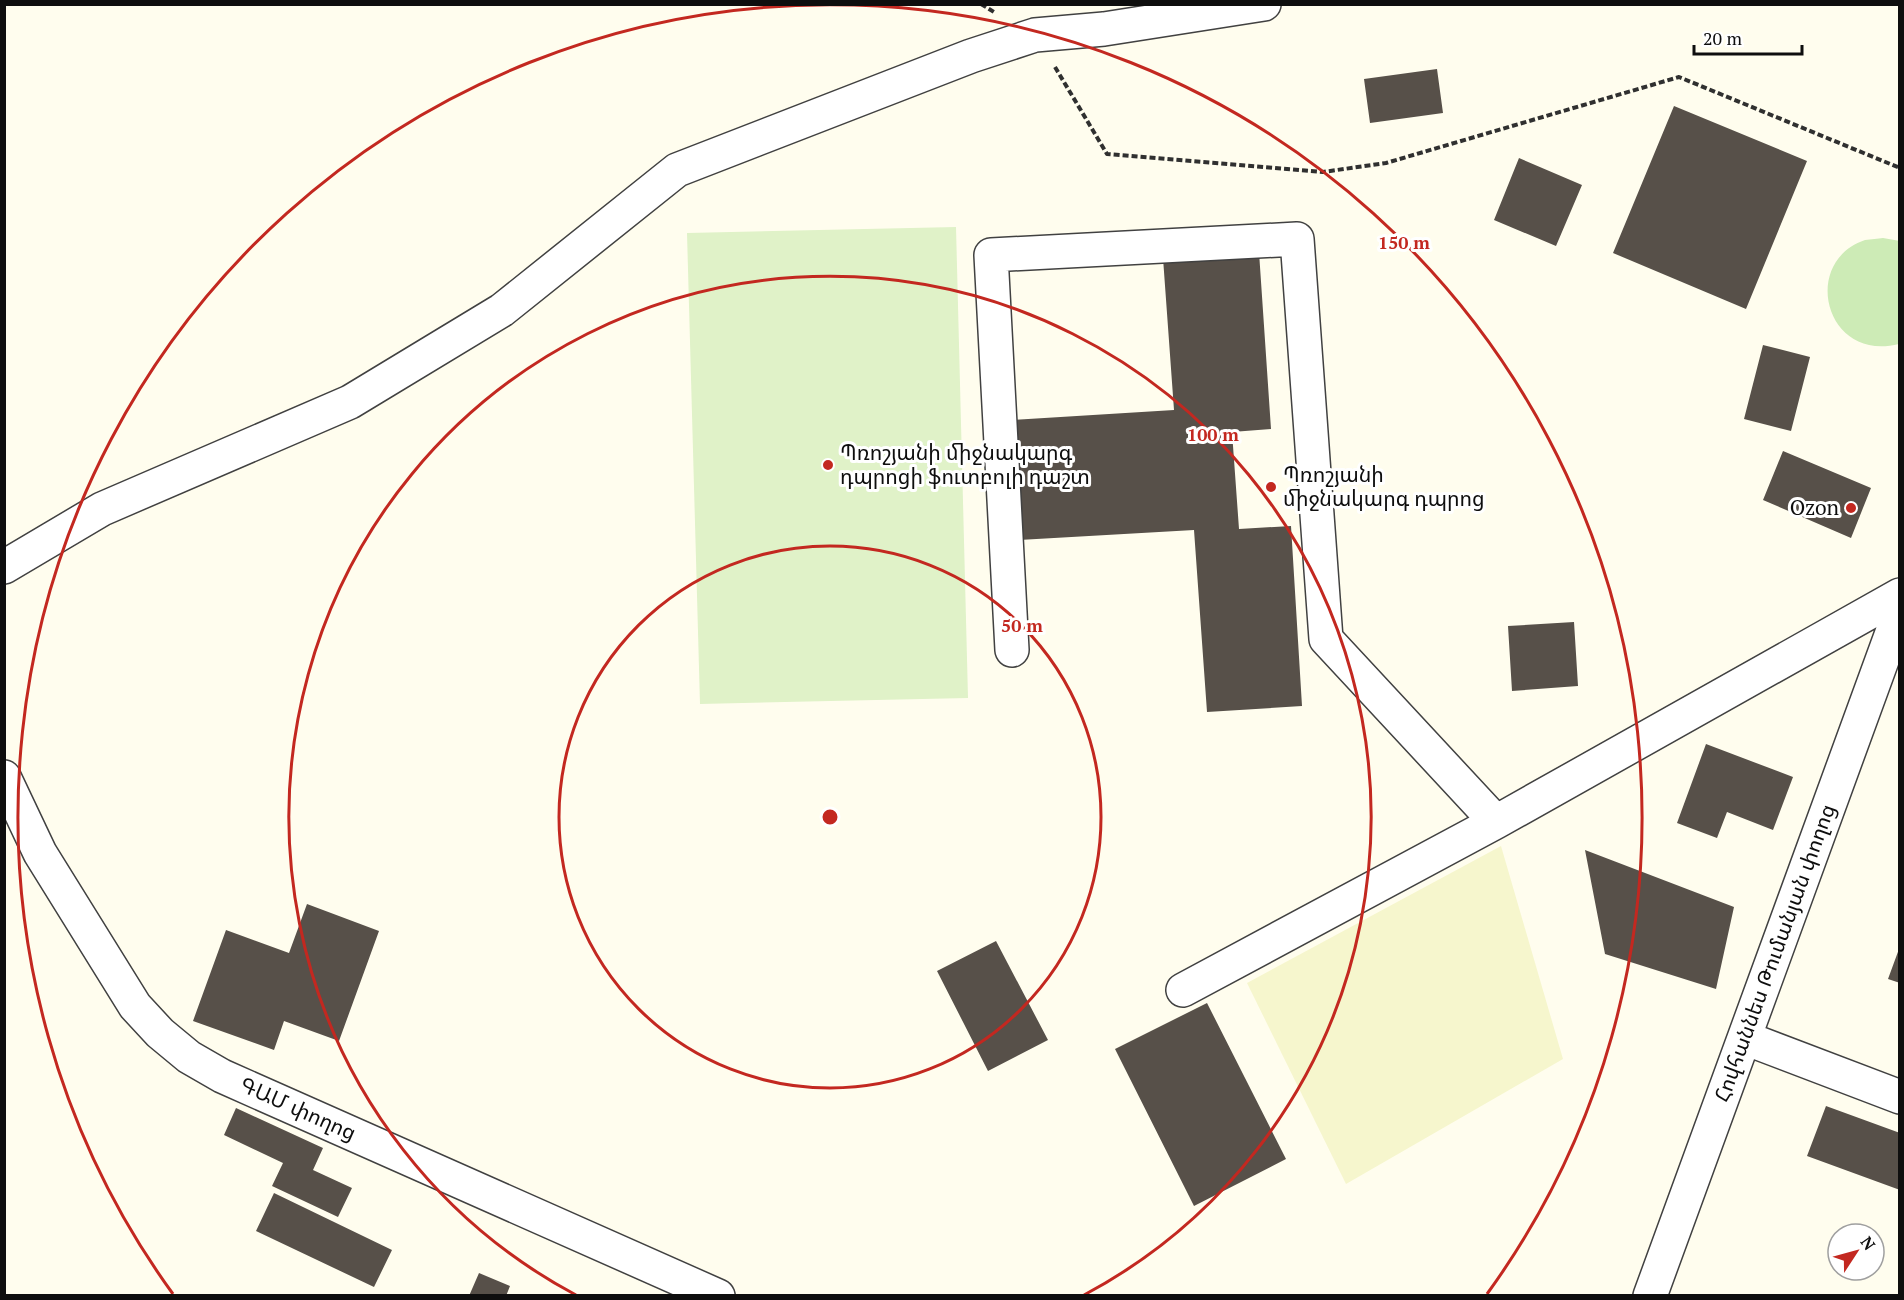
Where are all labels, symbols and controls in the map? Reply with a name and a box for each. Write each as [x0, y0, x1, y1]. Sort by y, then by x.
scale bar [1694, 18, 1802, 56]
text: 20 m [1703, 26, 1743, 50]
text: 150 m [1378, 230, 1430, 254]
text: 100 m [1187, 422, 1239, 446]
place label: Պռոշյանի միջնակարգ դպրոցի ֆուտբոլի դաշտ [840, 438, 1090, 490]
marker: Պռոշյանի միջնակարգ դպրոցի ֆուտբոլի դաշտ [821, 458, 835, 472]
place label: Պռոշյանի միջնակարգ դպրոց [1283, 460, 1485, 512]
marker: Պռոշյանի միջնակարգ դպրոց [1264, 480, 1278, 494]
place label: Ozon [1790, 493, 1840, 521]
marker: Ozon [1844, 501, 1858, 515]
text: 50 m [1001, 613, 1043, 637]
street label: Հովհաննես Թումանյան փողոց [1707, 800, 1841, 1105]
centre of rings [820, 807, 840, 827]
street label: ԳԱՄ փողոց [236, 1070, 361, 1146]
north arrow [1826, 1222, 1886, 1282]
text: N [1856, 1232, 1881, 1255]

